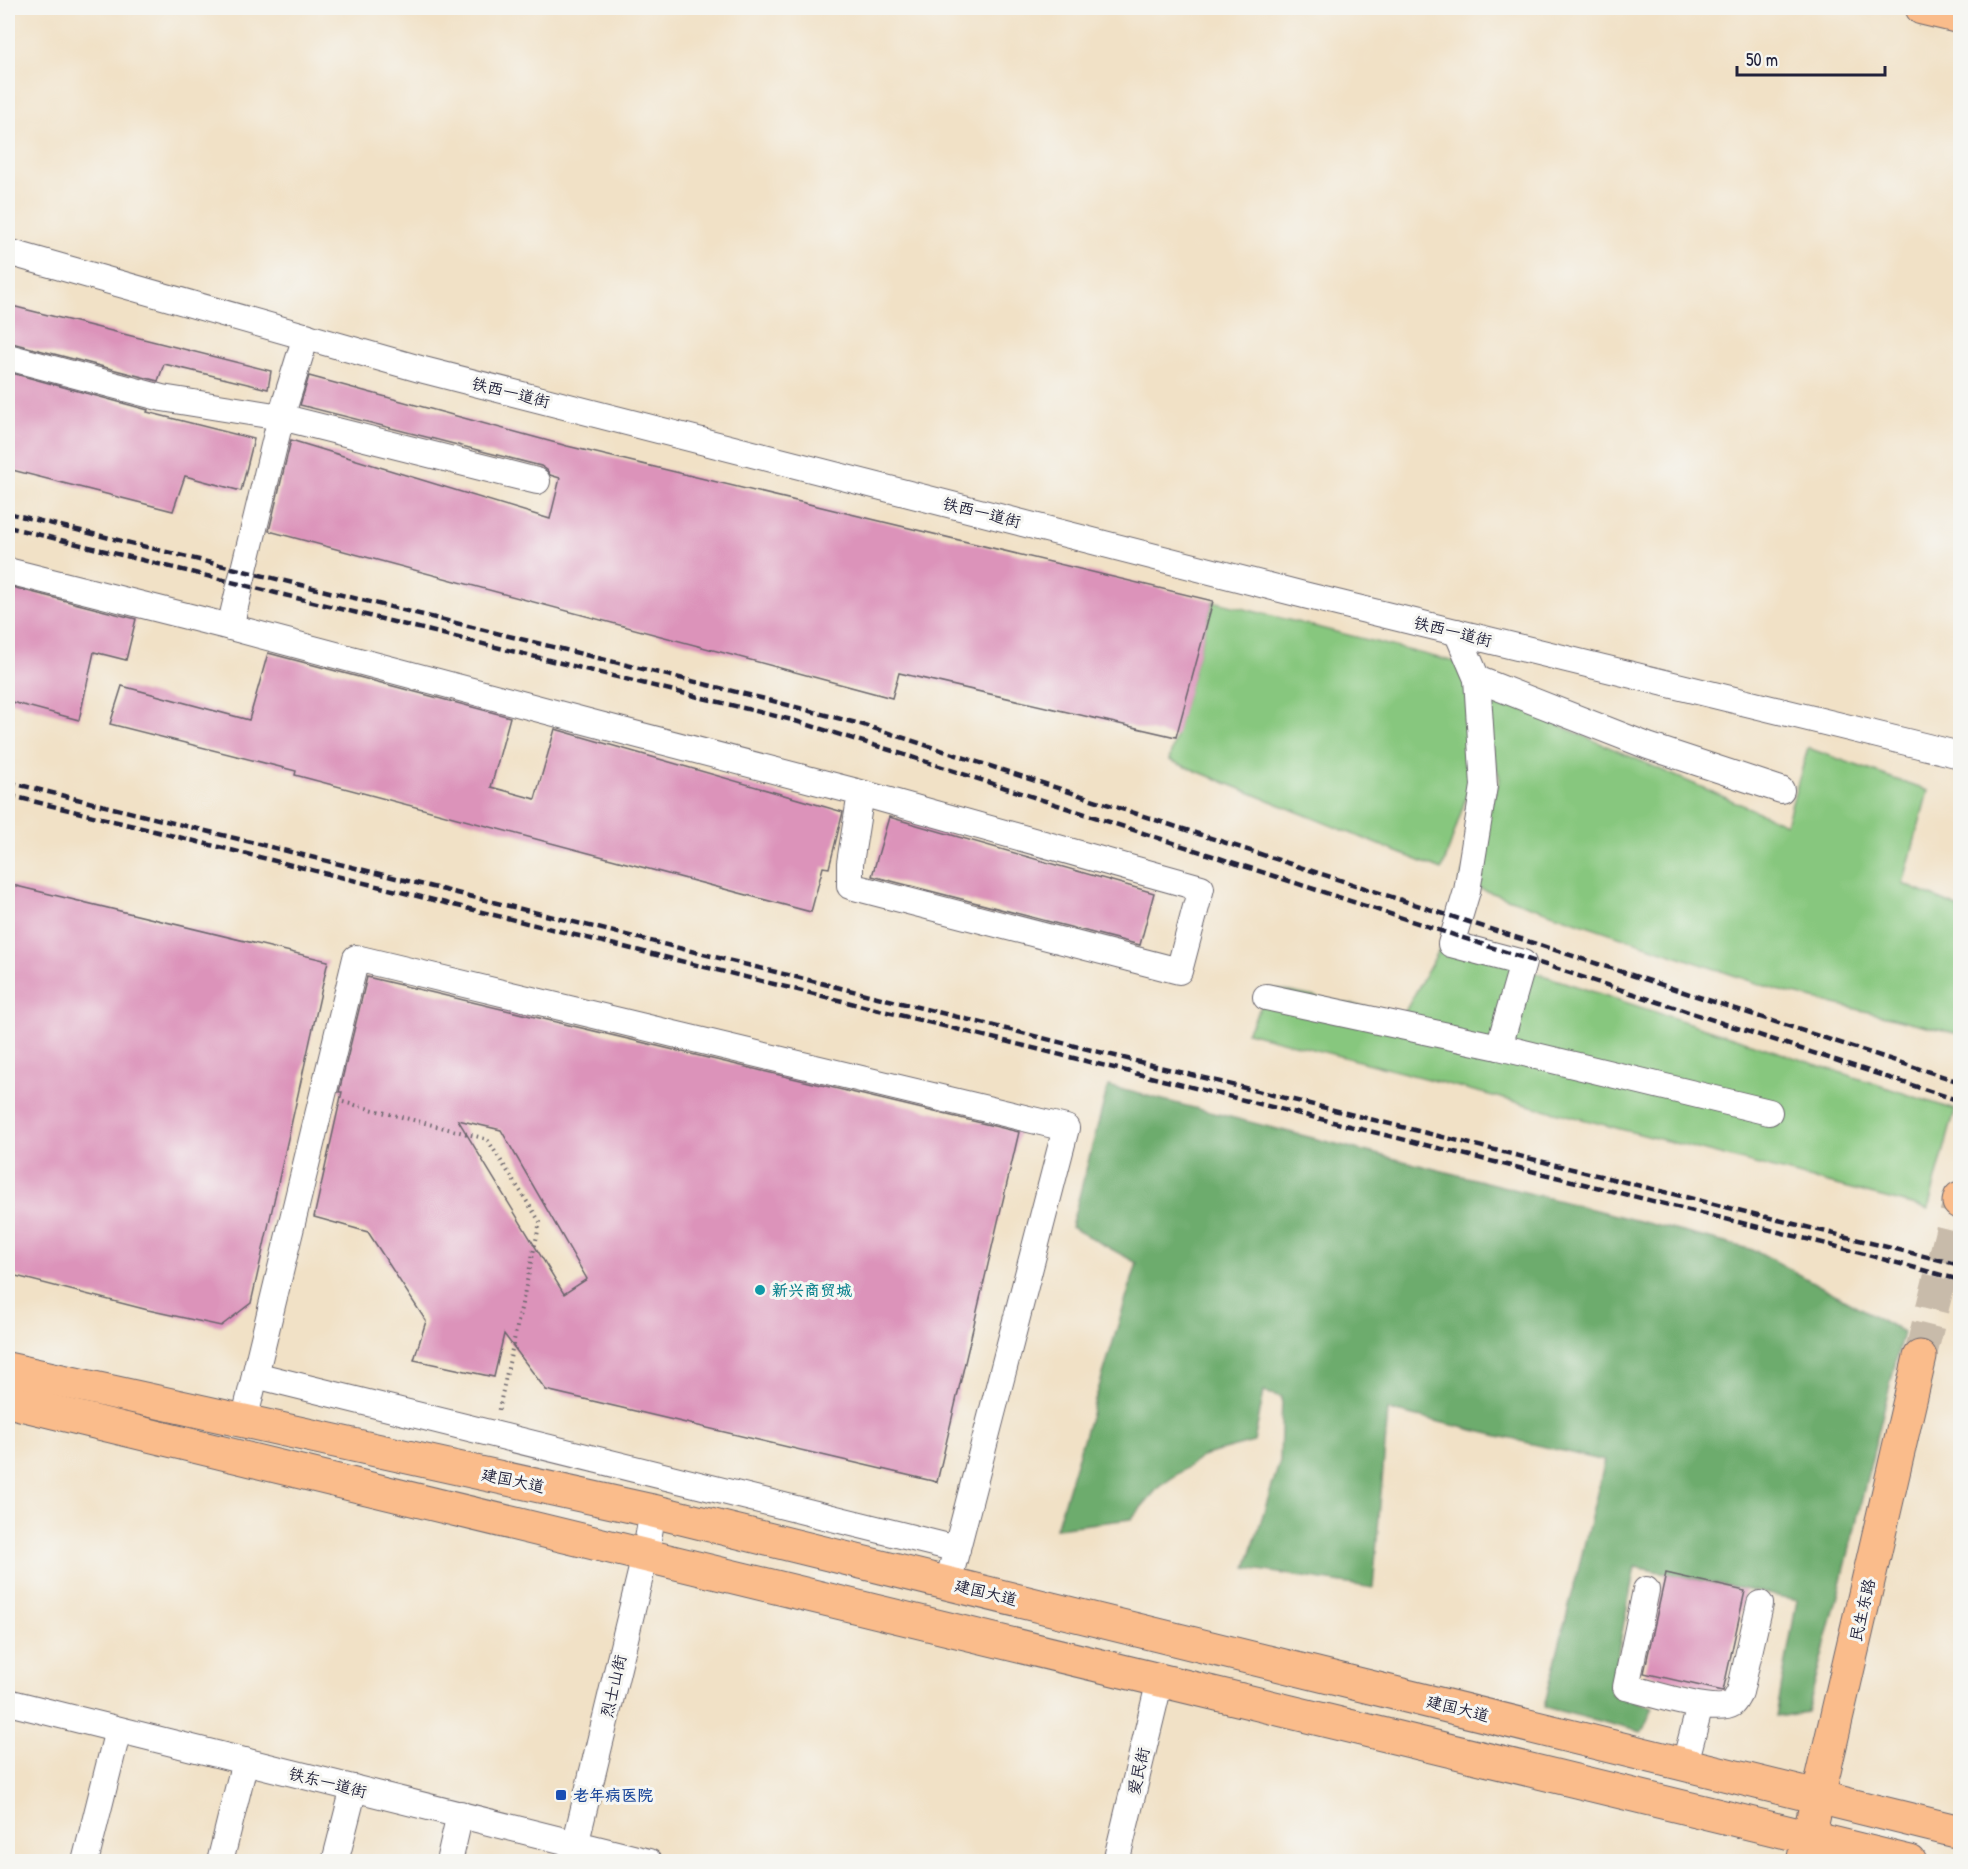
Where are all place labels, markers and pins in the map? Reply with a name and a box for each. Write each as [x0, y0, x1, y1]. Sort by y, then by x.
place label: 新兴商贸城 [772, 1279, 852, 1301]
marker: 新兴商贸城 [753, 1283, 767, 1297]
place label: 老年病医院 [573, 1784, 653, 1806]
marker: 老年病医院 [554, 1788, 568, 1802]

